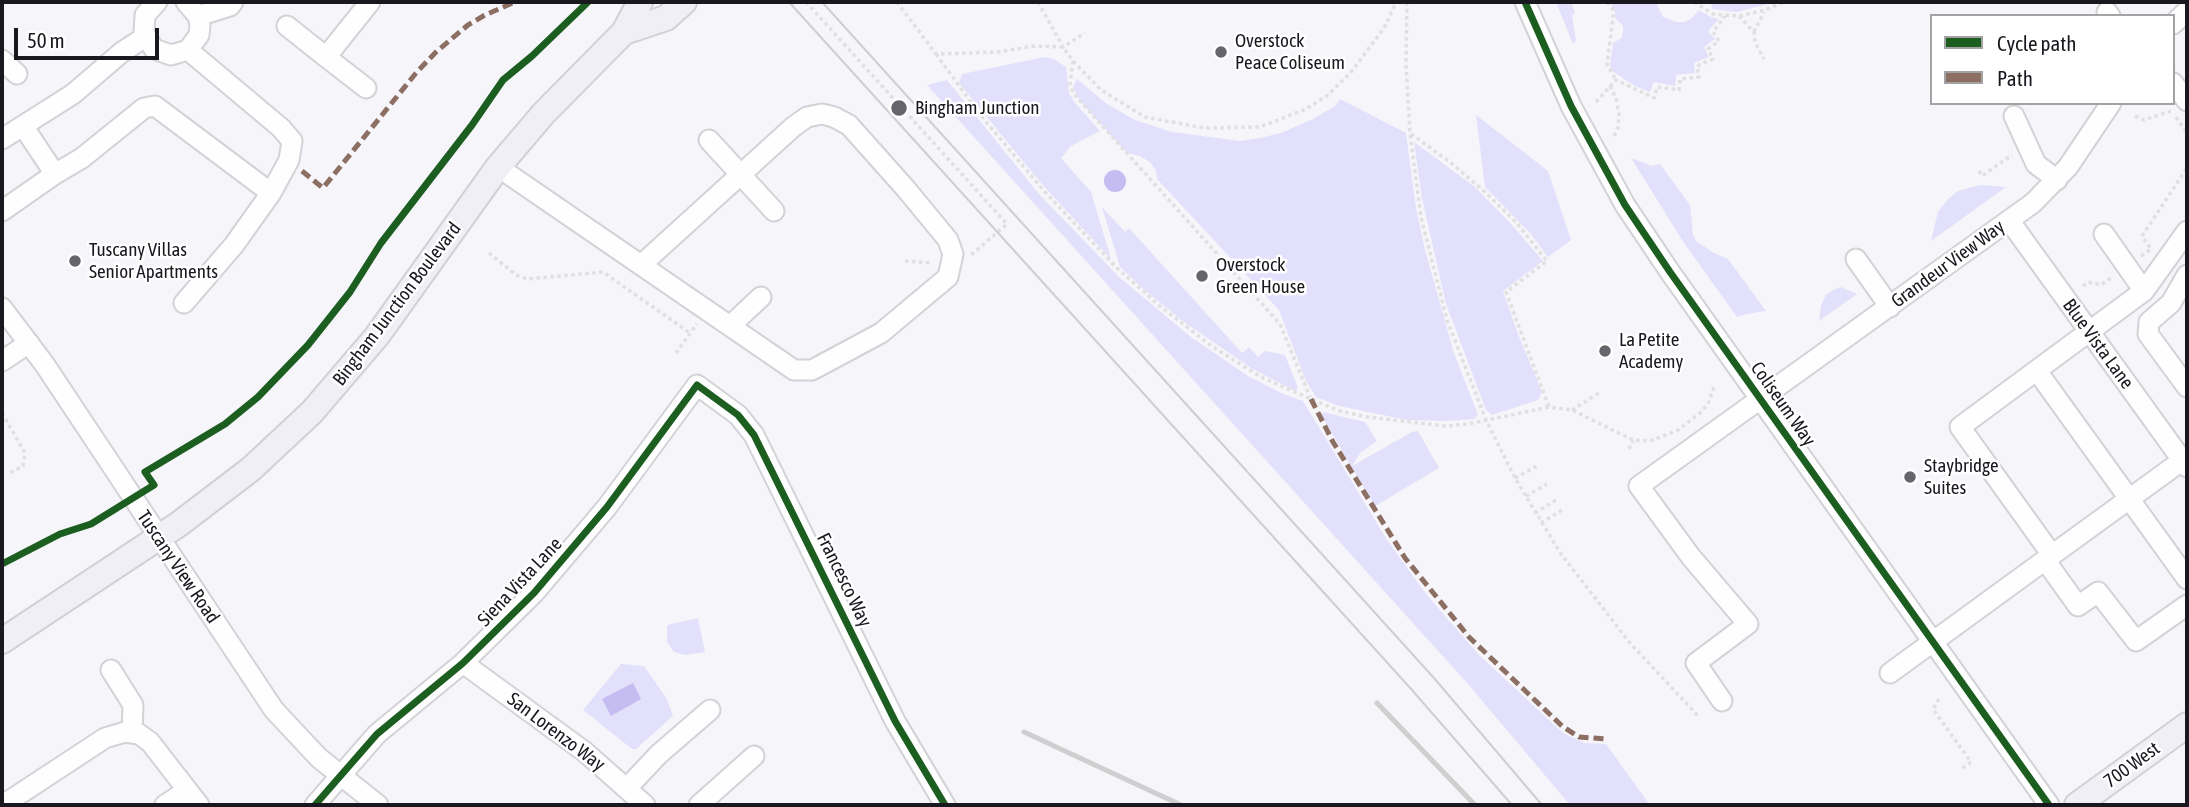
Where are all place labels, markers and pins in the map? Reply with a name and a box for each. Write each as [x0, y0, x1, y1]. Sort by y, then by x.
place label: Overstock Peace Coliseum [1235, 30, 1345, 74]
marker: Overstock Peace Coliseum [1213, 44, 1229, 60]
place label: Bingham Junction [915, 97, 1040, 119]
marker: Bingham Junction [889, 98, 909, 118]
place label: Tuscany Villas Senior Apartments [89, 239, 218, 283]
marker: Tuscany Villas Senior Apartments [67, 253, 83, 269]
place label: Overstock Green House [1216, 254, 1305, 298]
marker: Overstock Green House [1194, 268, 1210, 284]
place label: La Petite Academy [1619, 329, 1683, 373]
marker: La Petite Academy [1597, 343, 1613, 359]
place label: Staybridge Suites [1924, 455, 1999, 499]
marker: Staybridge Suites [1902, 469, 1918, 485]

